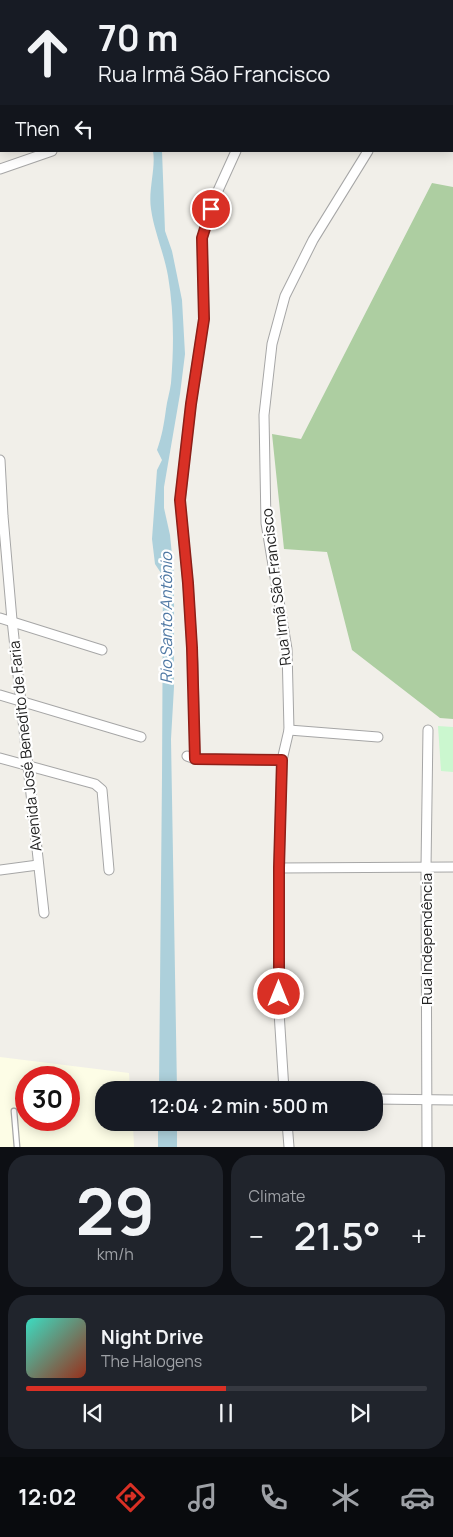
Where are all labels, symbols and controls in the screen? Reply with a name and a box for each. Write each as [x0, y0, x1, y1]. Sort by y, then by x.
text: 70 m [98, 14, 178, 62]
icon: ahead [15, 20, 80, 85]
text: Rua Irmã São Francisco [98, 59, 330, 89]
icon: left [70, 115, 98, 143]
text: Then [15, 116, 60, 142]
pin [190, 188, 232, 230]
icon: arrive [197, 195, 225, 223]
street label: Rua Irmã São Francisco [256, 507, 296, 667]
water label: Rio Santo Antônio [155, 551, 177, 684]
street label: Avenida José Benedito de Faria [3, 640, 47, 852]
street label: Rua Independência [416, 873, 437, 1005]
position arrow [252, 967, 304, 1019]
speed limit sign: 30 [15, 1066, 80, 1131]
text: 12:04 · 2 min · 500 m [150, 1093, 328, 1119]
text: 29 [76, 1166, 155, 1255]
text: Climate [249, 1185, 305, 1207]
text: 21.5° [294, 1209, 381, 1261]
text: − [249, 1217, 264, 1255]
text: + [411, 1217, 427, 1255]
text: km/h [97, 1243, 134, 1265]
text: Night Drive [101, 1324, 203, 1350]
text: The Halogens [101, 1350, 202, 1372]
icon: previous [79, 1399, 107, 1427]
icon: pause [212, 1399, 240, 1427]
icon: next [346, 1399, 374, 1427]
icon: directions [113, 1480, 148, 1515]
icon: music [185, 1480, 220, 1515]
icon: phone [256, 1480, 291, 1515]
icon: climate [328, 1480, 363, 1515]
icon: car [400, 1480, 435, 1515]
text: 12:02 [18, 1482, 76, 1512]

